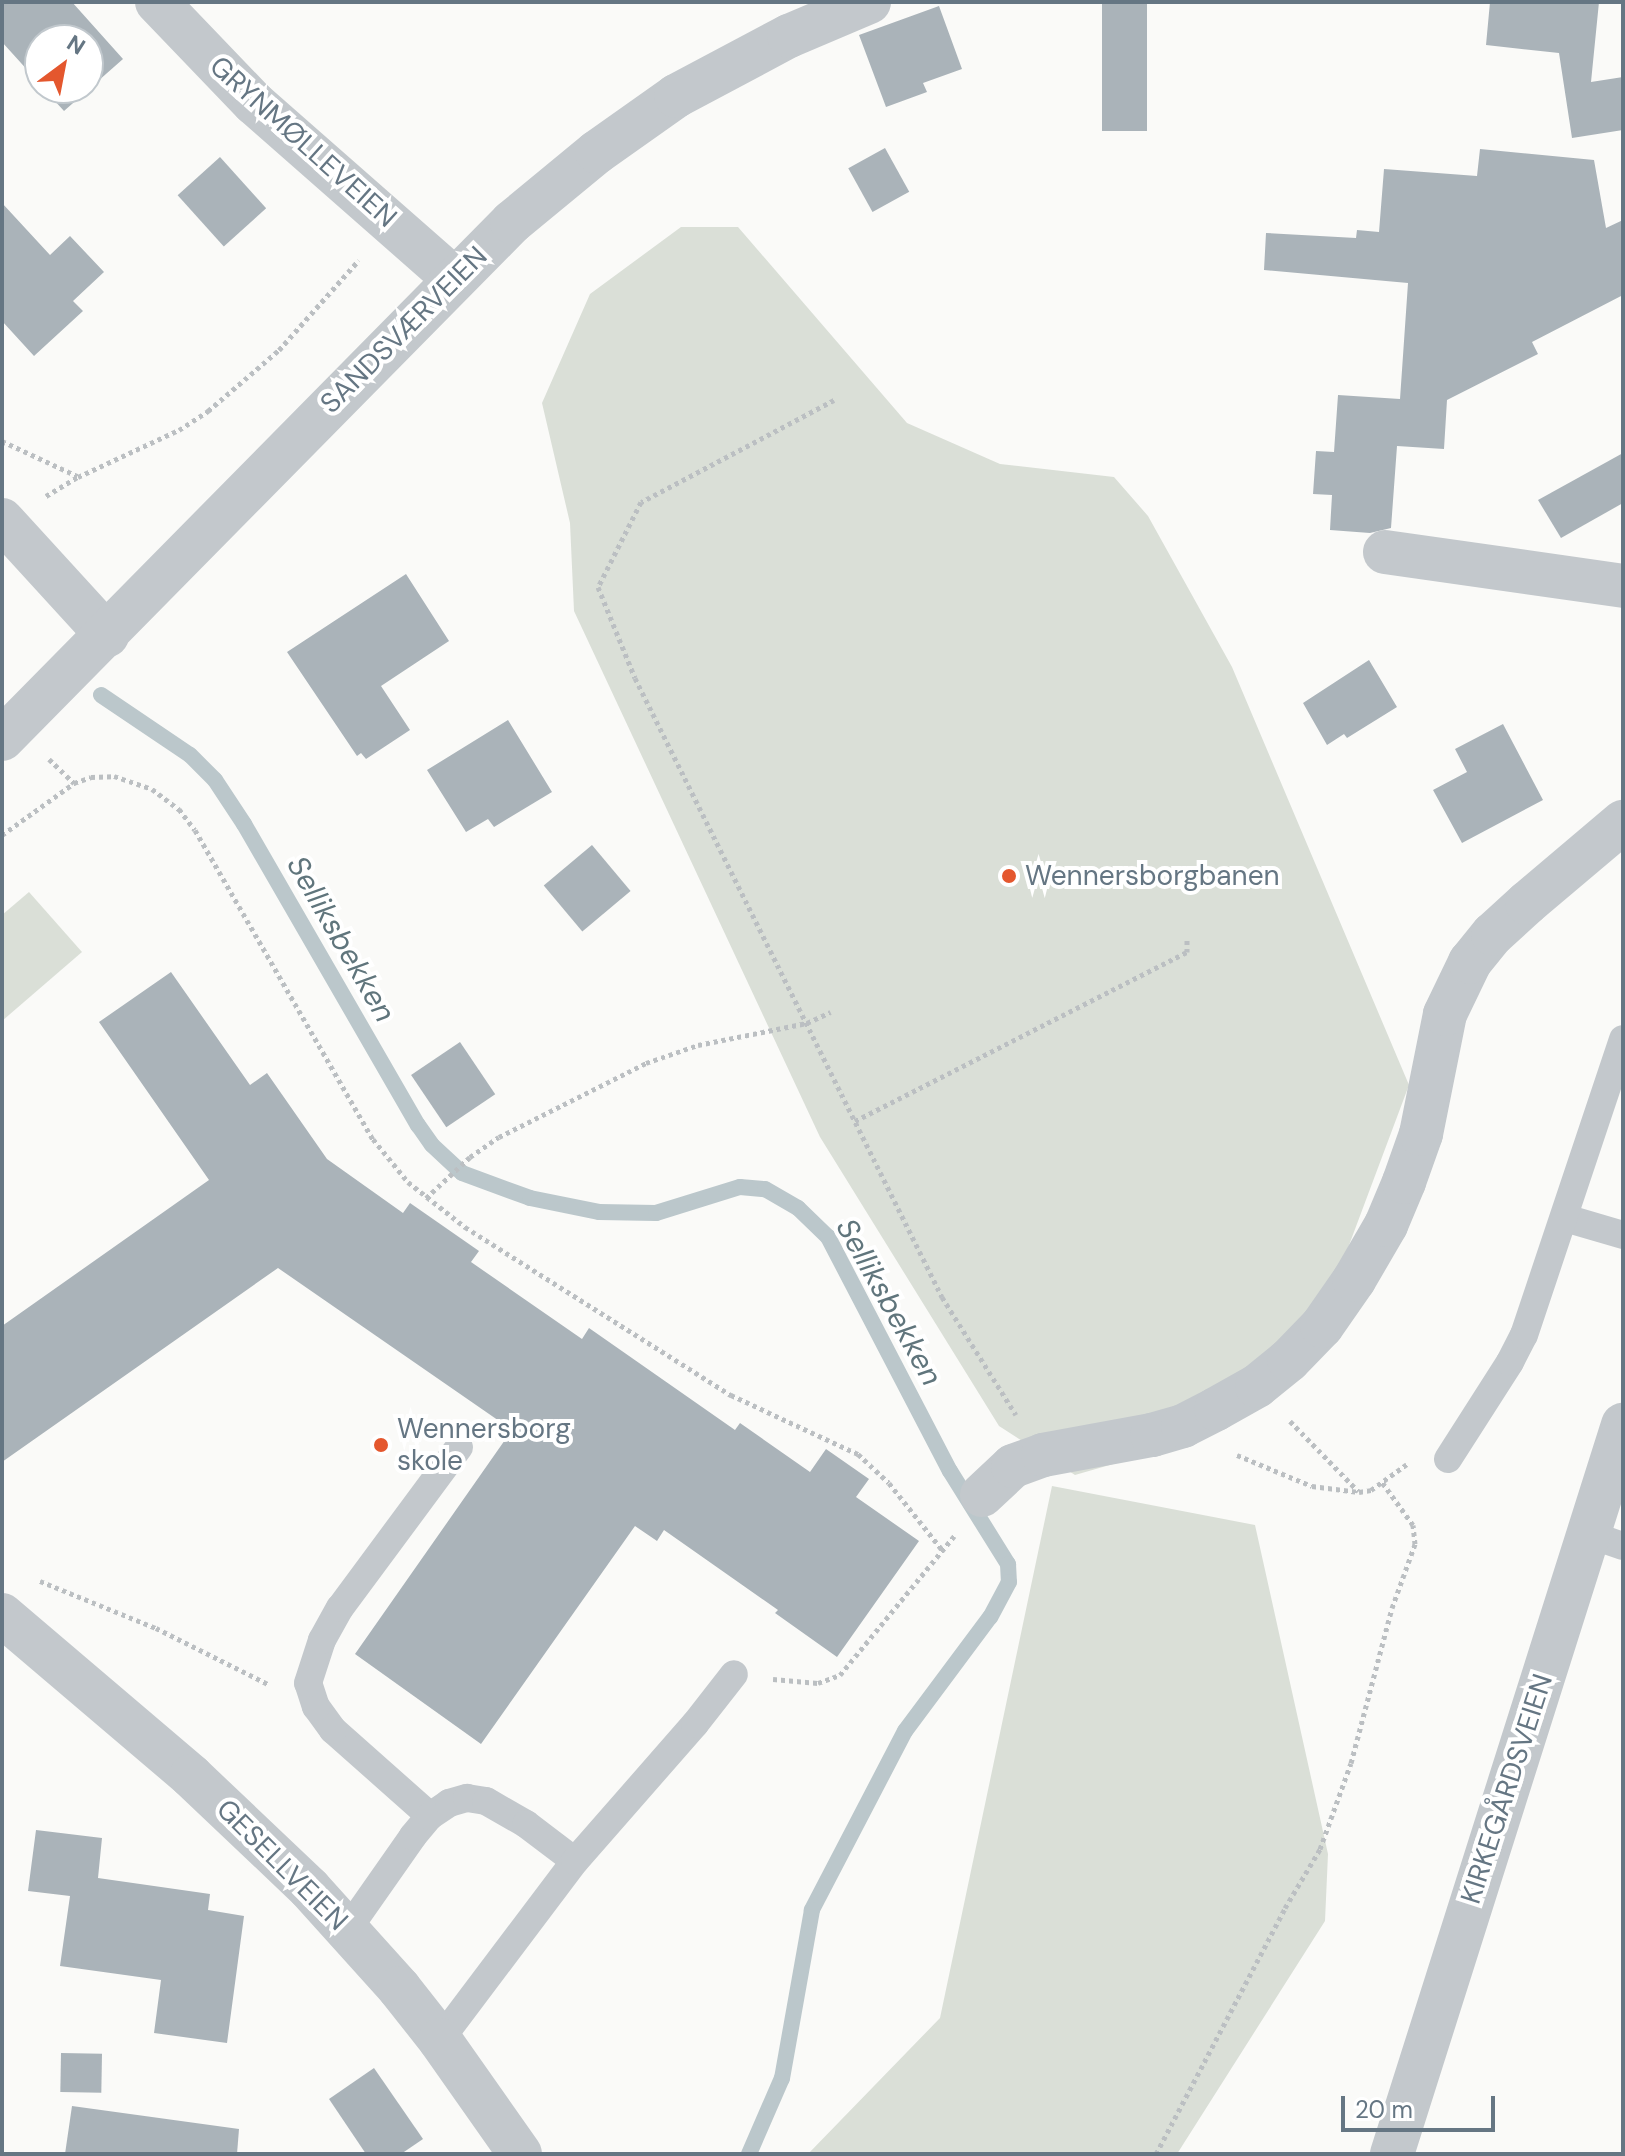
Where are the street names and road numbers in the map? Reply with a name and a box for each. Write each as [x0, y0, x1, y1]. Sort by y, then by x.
street label: GRYNMØLLEVEIEN [203, 49, 403, 235]
street label: SANDSVÆRVEIEN [314, 240, 494, 420]
street label: KIRKEGÅRDSVEIEN [1454, 1670, 1560, 1908]
street label: GESELLVEIEN [209, 1792, 355, 1938]

